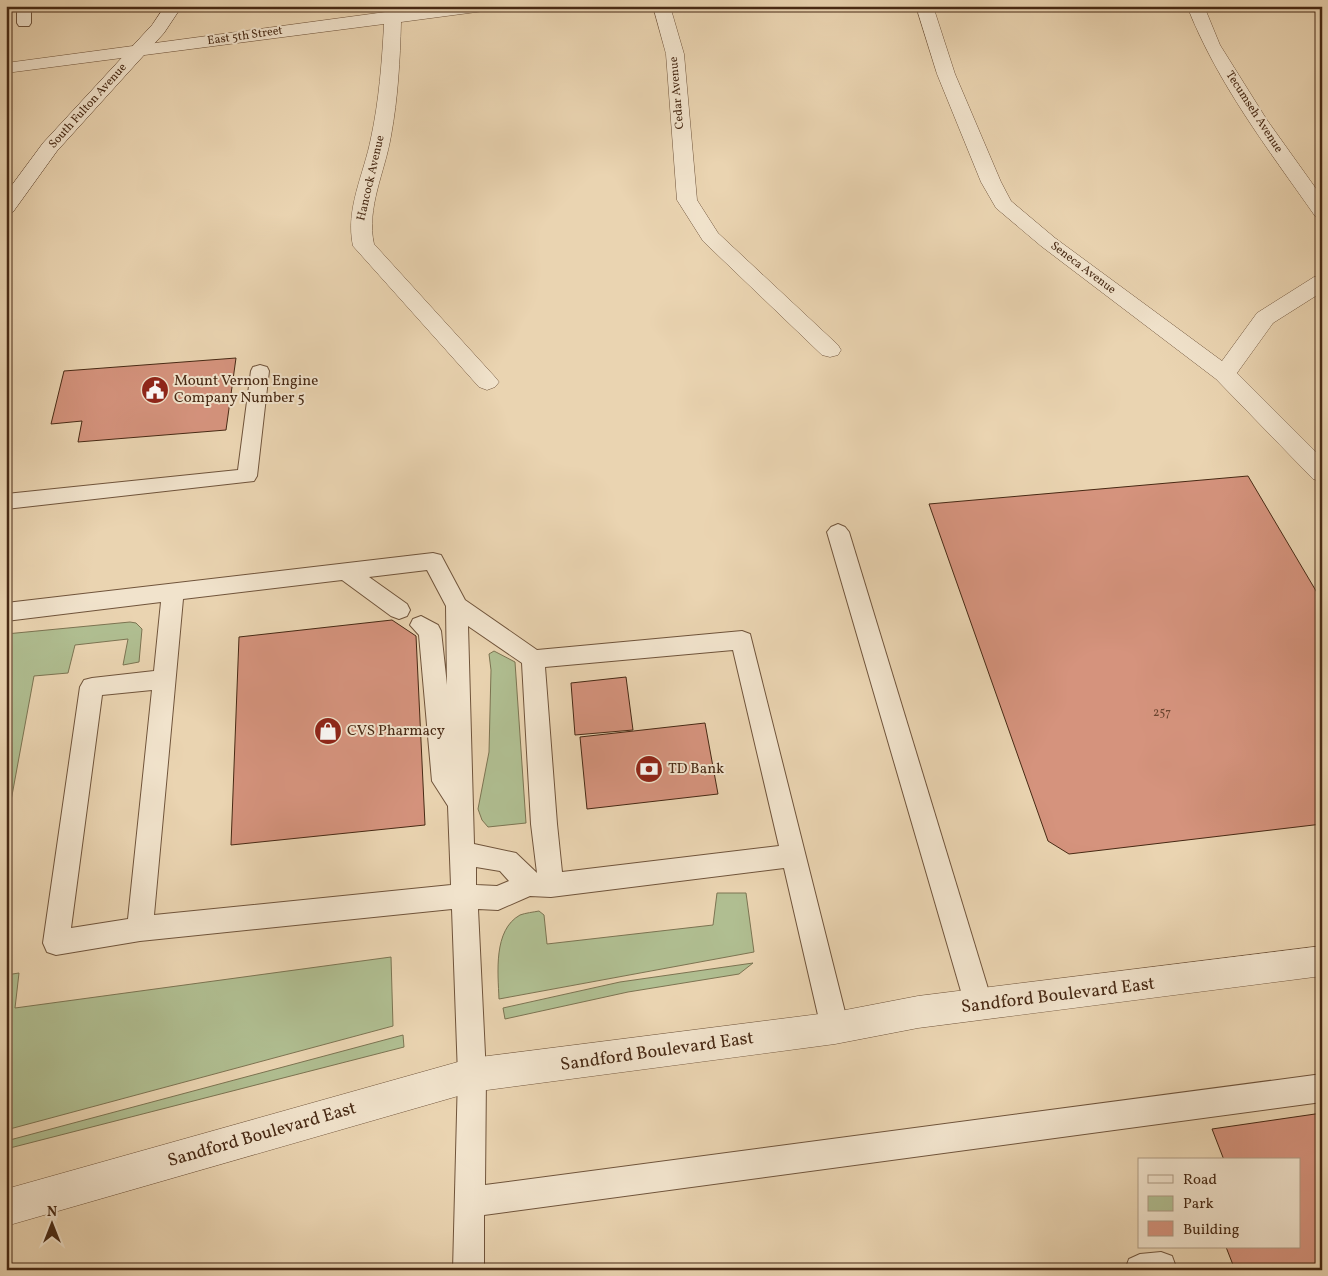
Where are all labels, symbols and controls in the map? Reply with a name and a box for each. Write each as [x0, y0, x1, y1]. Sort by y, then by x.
street label: East 5th Street [206, 23, 284, 49]
street label: Cedar Avenue [666, 56, 688, 130]
street label: South Fulton Avenue [45, 60, 131, 152]
street label: Tecumseh Avenue [1222, 68, 1287, 156]
street label: Hancock Avenue [353, 133, 389, 222]
street label: Seneca Avenue [1047, 238, 1119, 298]
place label: Mount Vernon Engine Company Number 5 [174, 371, 318, 409]
public building icon: Mount Vernon Engine Company Number 5 [140, 375, 170, 405]
house number: 257 [1153, 705, 1171, 721]
shop icon: CVS Pharmacy [313, 716, 343, 746]
place label: CVS Pharmacy [347, 721, 445, 742]
bank icon: TD Bank [634, 754, 664, 784]
place label: TD Bank [668, 759, 724, 780]
street label: Sandford Boulevard East [960, 972, 1156, 1020]
street label: Sandford Boulevard East [559, 1026, 755, 1078]
street label: Sandford Boulevard East [165, 1096, 359, 1174]
legend [1138, 1158, 1300, 1248]
text: Road [1183, 1170, 1217, 1191]
text: Park [1183, 1194, 1214, 1215]
north arrow [28, 1198, 78, 1248]
text: N [47, 1203, 57, 1222]
text: Building [1183, 1220, 1240, 1241]

